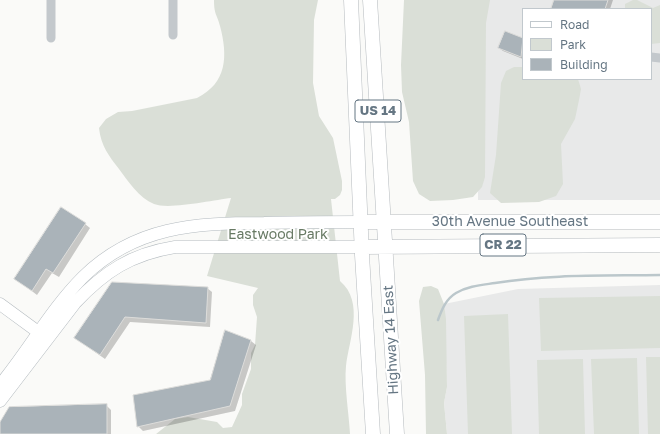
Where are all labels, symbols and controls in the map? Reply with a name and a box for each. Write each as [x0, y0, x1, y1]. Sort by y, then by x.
legend [522, 8, 652, 80]
text: Road [560, 17, 589, 32]
text: Park [560, 37, 586, 52]
text: Building [560, 57, 608, 72]
road number: US 14 [355, 100, 401, 122]
street label: 30th Avenue Southeast [432, 214, 588, 230]
park label: Eastwood Park [228, 227, 328, 243]
road number: CR 22 [480, 234, 526, 256]
street label: Highway 14 East [380, 285, 402, 395]

